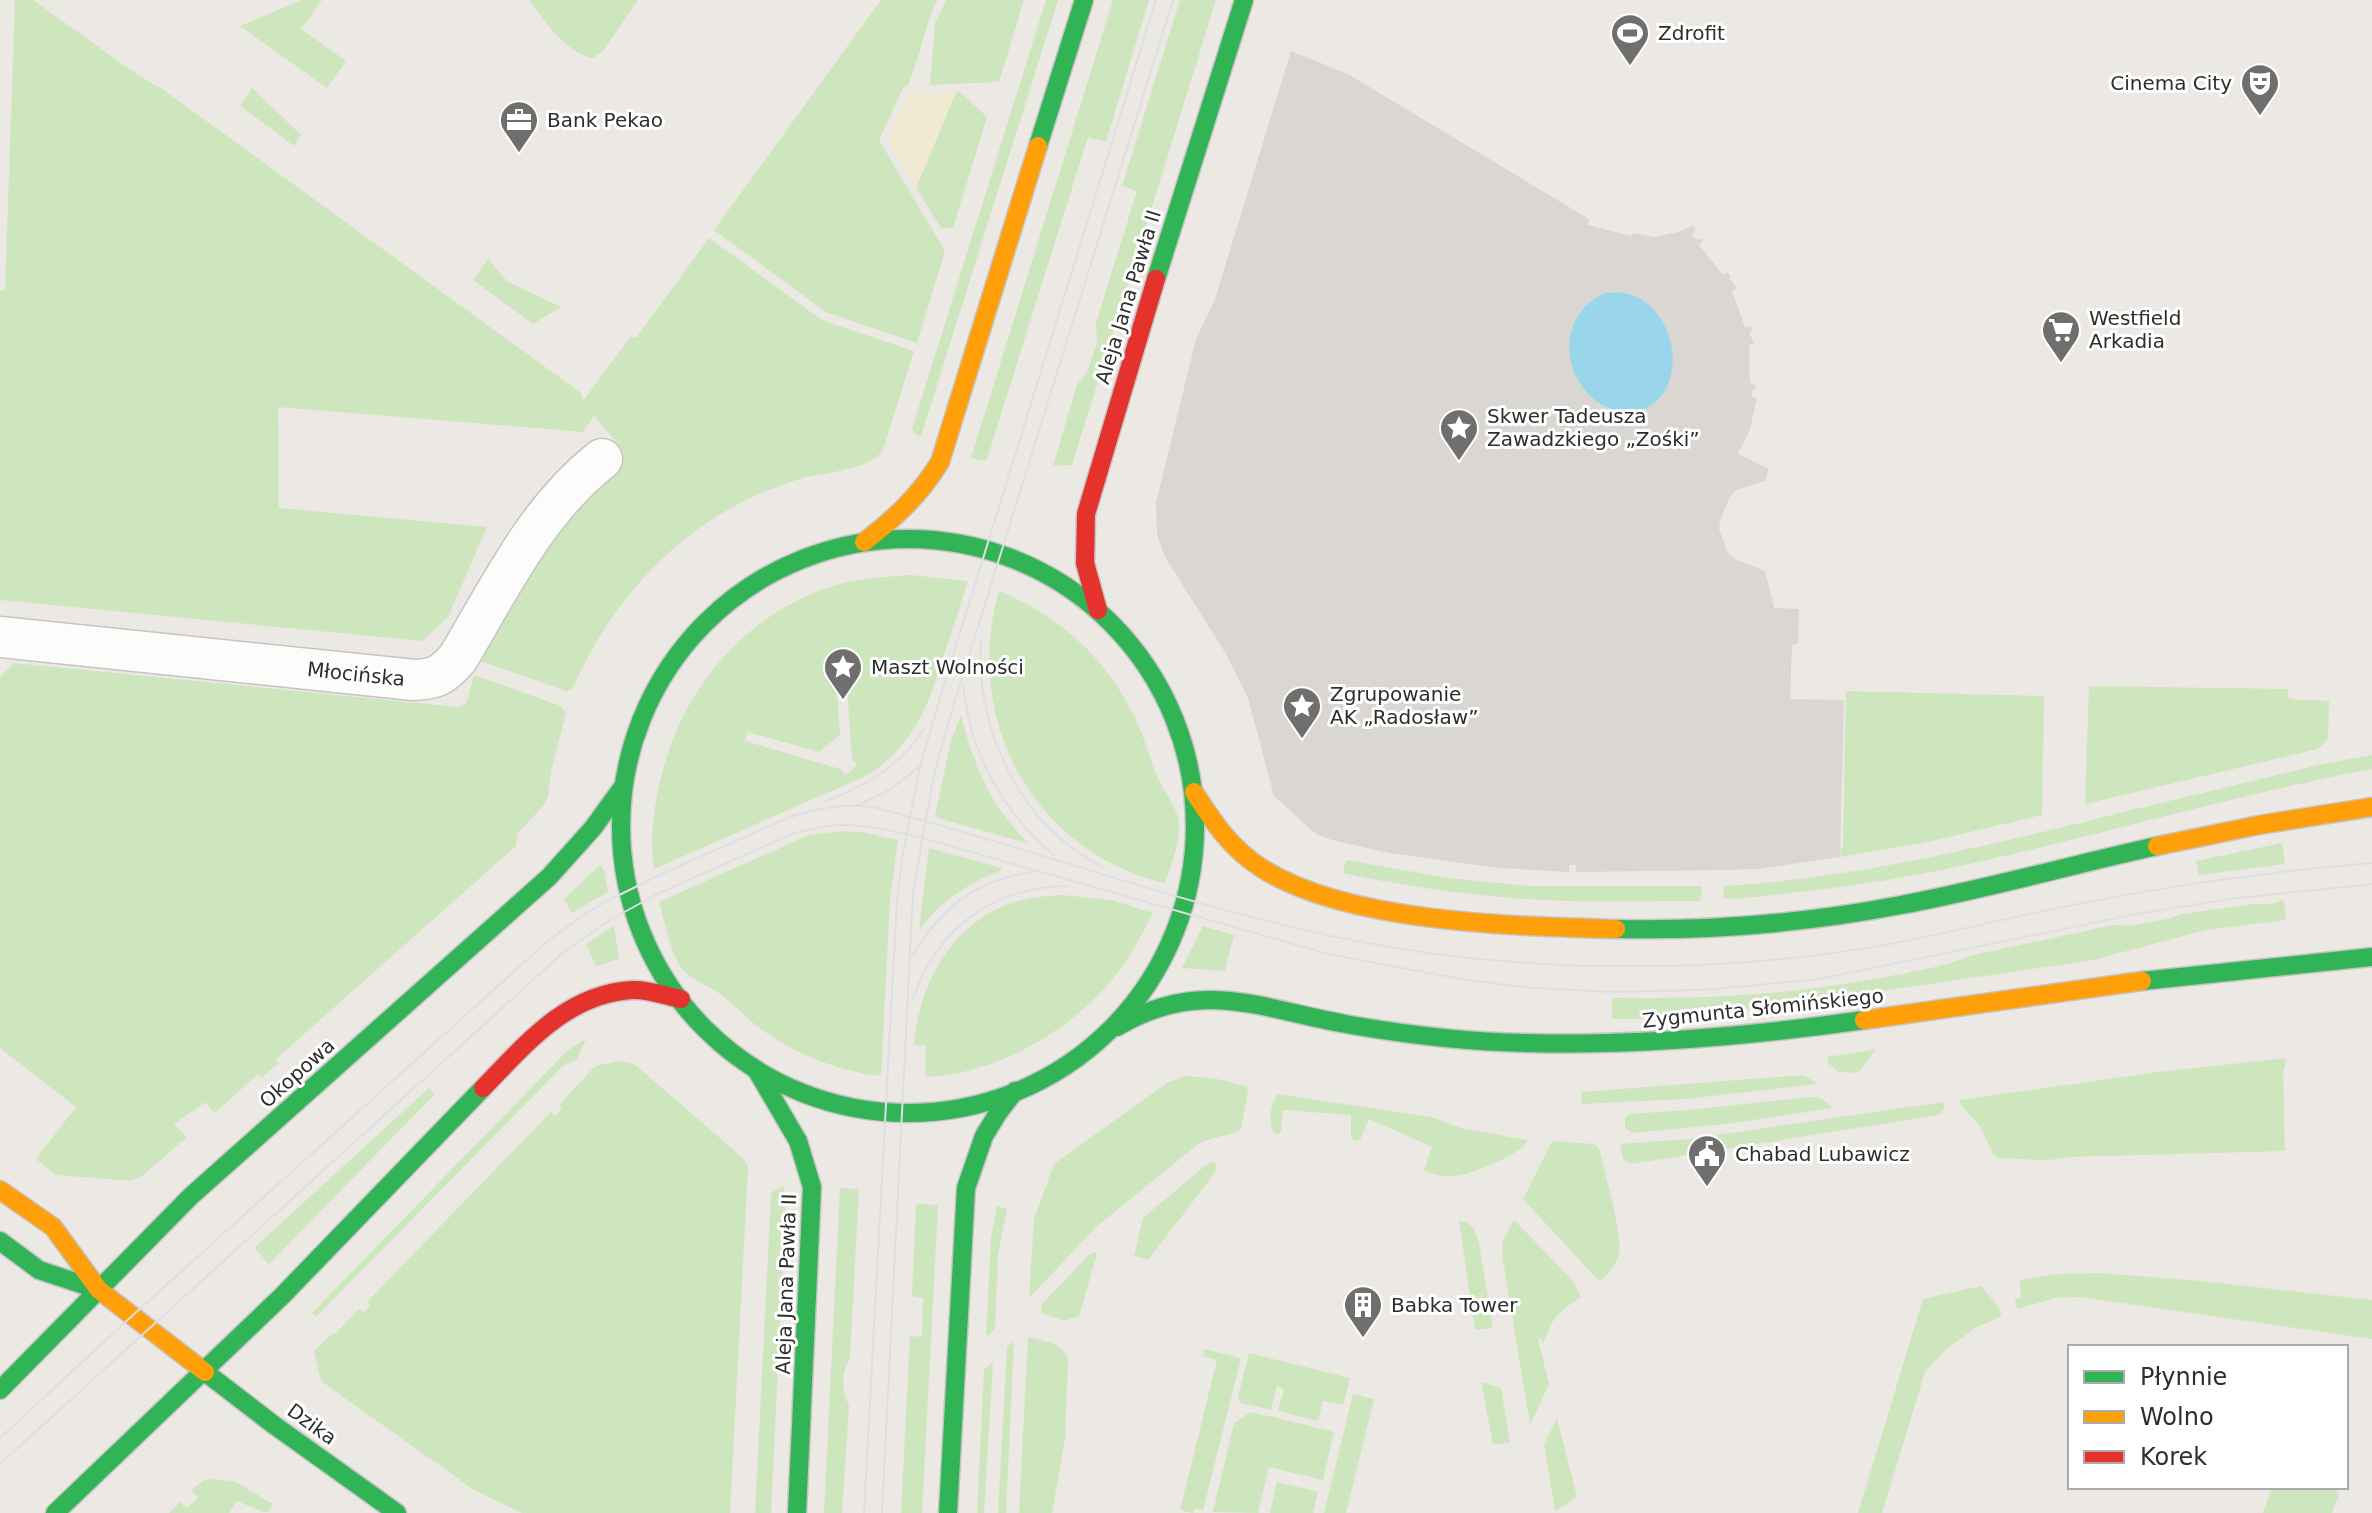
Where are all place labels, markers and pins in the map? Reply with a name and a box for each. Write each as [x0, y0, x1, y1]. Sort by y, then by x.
sports icon: Zdrofit [1609, 12, 1651, 67]
place label: Zdrofit [1658, 21, 1725, 45]
theatre icon: Cinema City [2239, 62, 2281, 117]
place label: Cinema City [2110, 71, 2232, 95]
office icon: Bank Pekao [498, 99, 540, 154]
place label: Bank Pekao [547, 108, 663, 132]
place label: Westfield Arkadia [2089, 306, 2181, 353]
supermarket icon: Westfield Arkadia [2040, 309, 2082, 364]
place label: Skwer Tadeusza Zawadzkiego „Zośki” [1487, 404, 1700, 451]
place icon: Skwer Tadeusza Zawadzkiego „Zośki” [1438, 407, 1480, 462]
place icon: Maszt Wolności [822, 646, 864, 701]
place label: Maszt Wolności [871, 655, 1024, 679]
place label: Zgrupowanie AK „Radosław” [1330, 682, 1479, 729]
place icon: Zgrupowanie AK „Radosław” [1281, 685, 1323, 740]
public building icon: Chabad Lubawicz [1686, 1133, 1728, 1188]
place label: Chabad Lubawicz [1735, 1142, 1910, 1166]
building icon: Babka Tower [1342, 1284, 1384, 1339]
place label: Babka Tower [1391, 1293, 1518, 1317]

